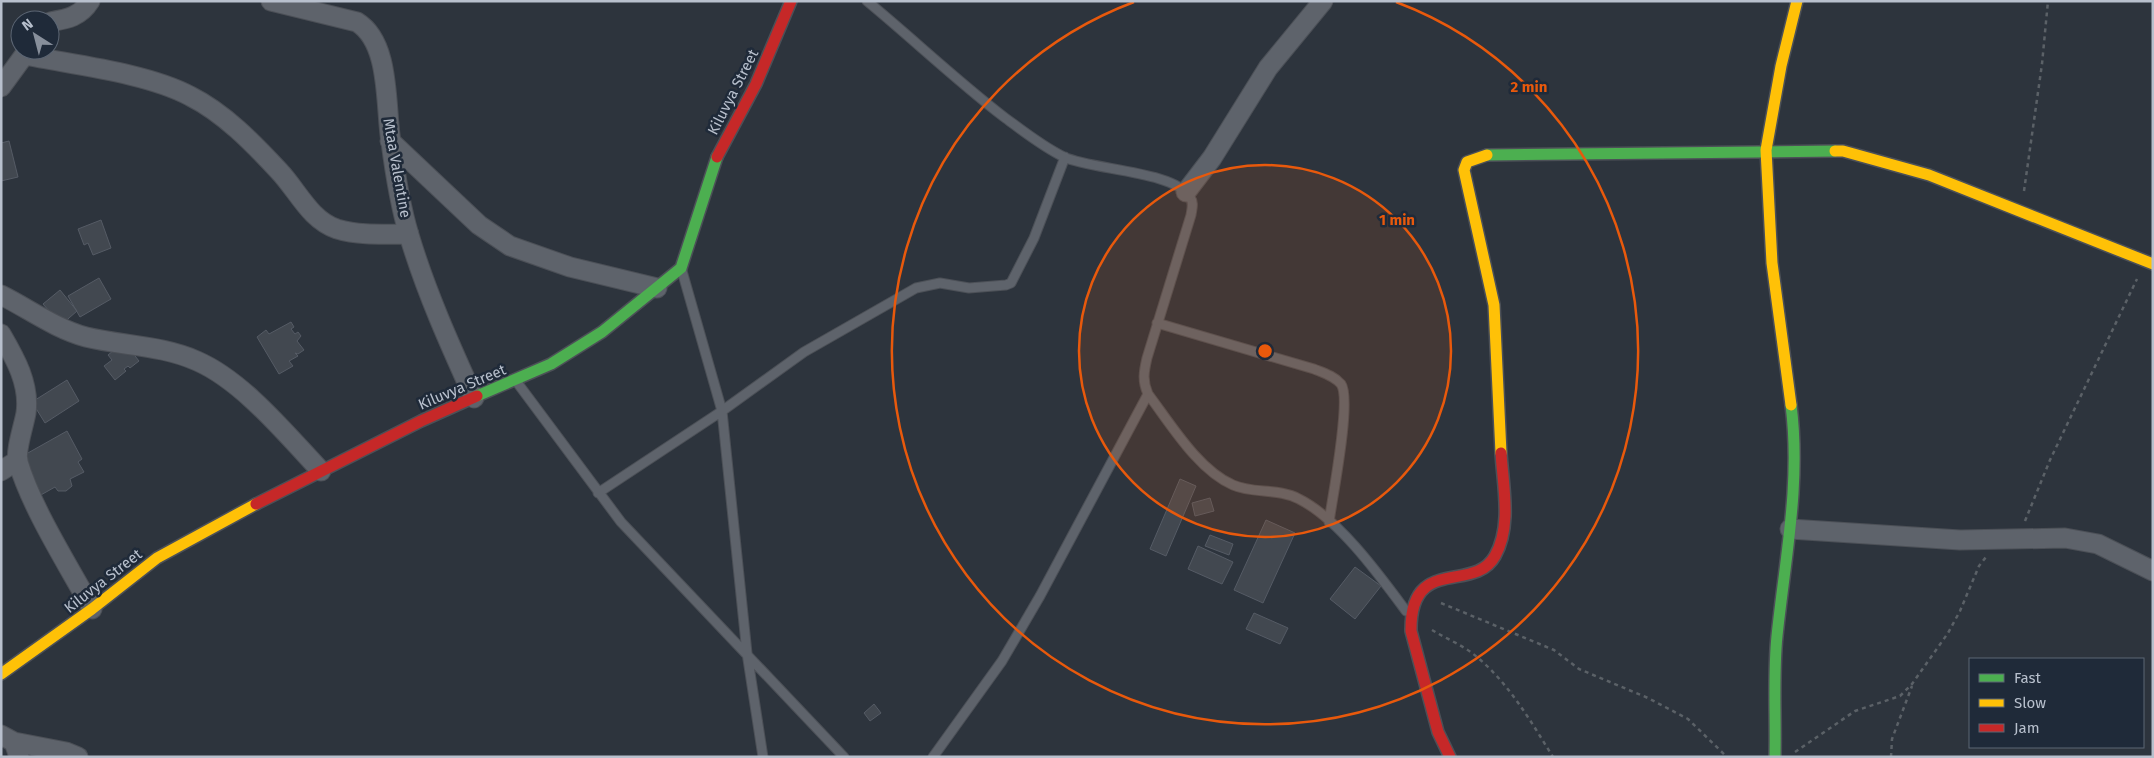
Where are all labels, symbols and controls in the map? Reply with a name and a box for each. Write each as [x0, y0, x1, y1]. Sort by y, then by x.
north arrow [10, 10, 60, 60]
text: N [19, 15, 36, 34]
street label: Kiluvya Street [704, 46, 763, 138]
text: 2 min [1511, 78, 1547, 96]
street label: Mtaa Valentine [379, 117, 415, 219]
text: 1 min [1379, 211, 1415, 229]
centre of rings [1256, 342, 1274, 360]
street label: Kiluvya Street [415, 360, 509, 414]
street label: Kiluvya Street [61, 545, 146, 617]
legend [1969, 658, 2144, 748]
text: Fast [2014, 669, 2041, 687]
text: Slow [2014, 694, 2046, 712]
text: Jam [2014, 719, 2040, 737]

